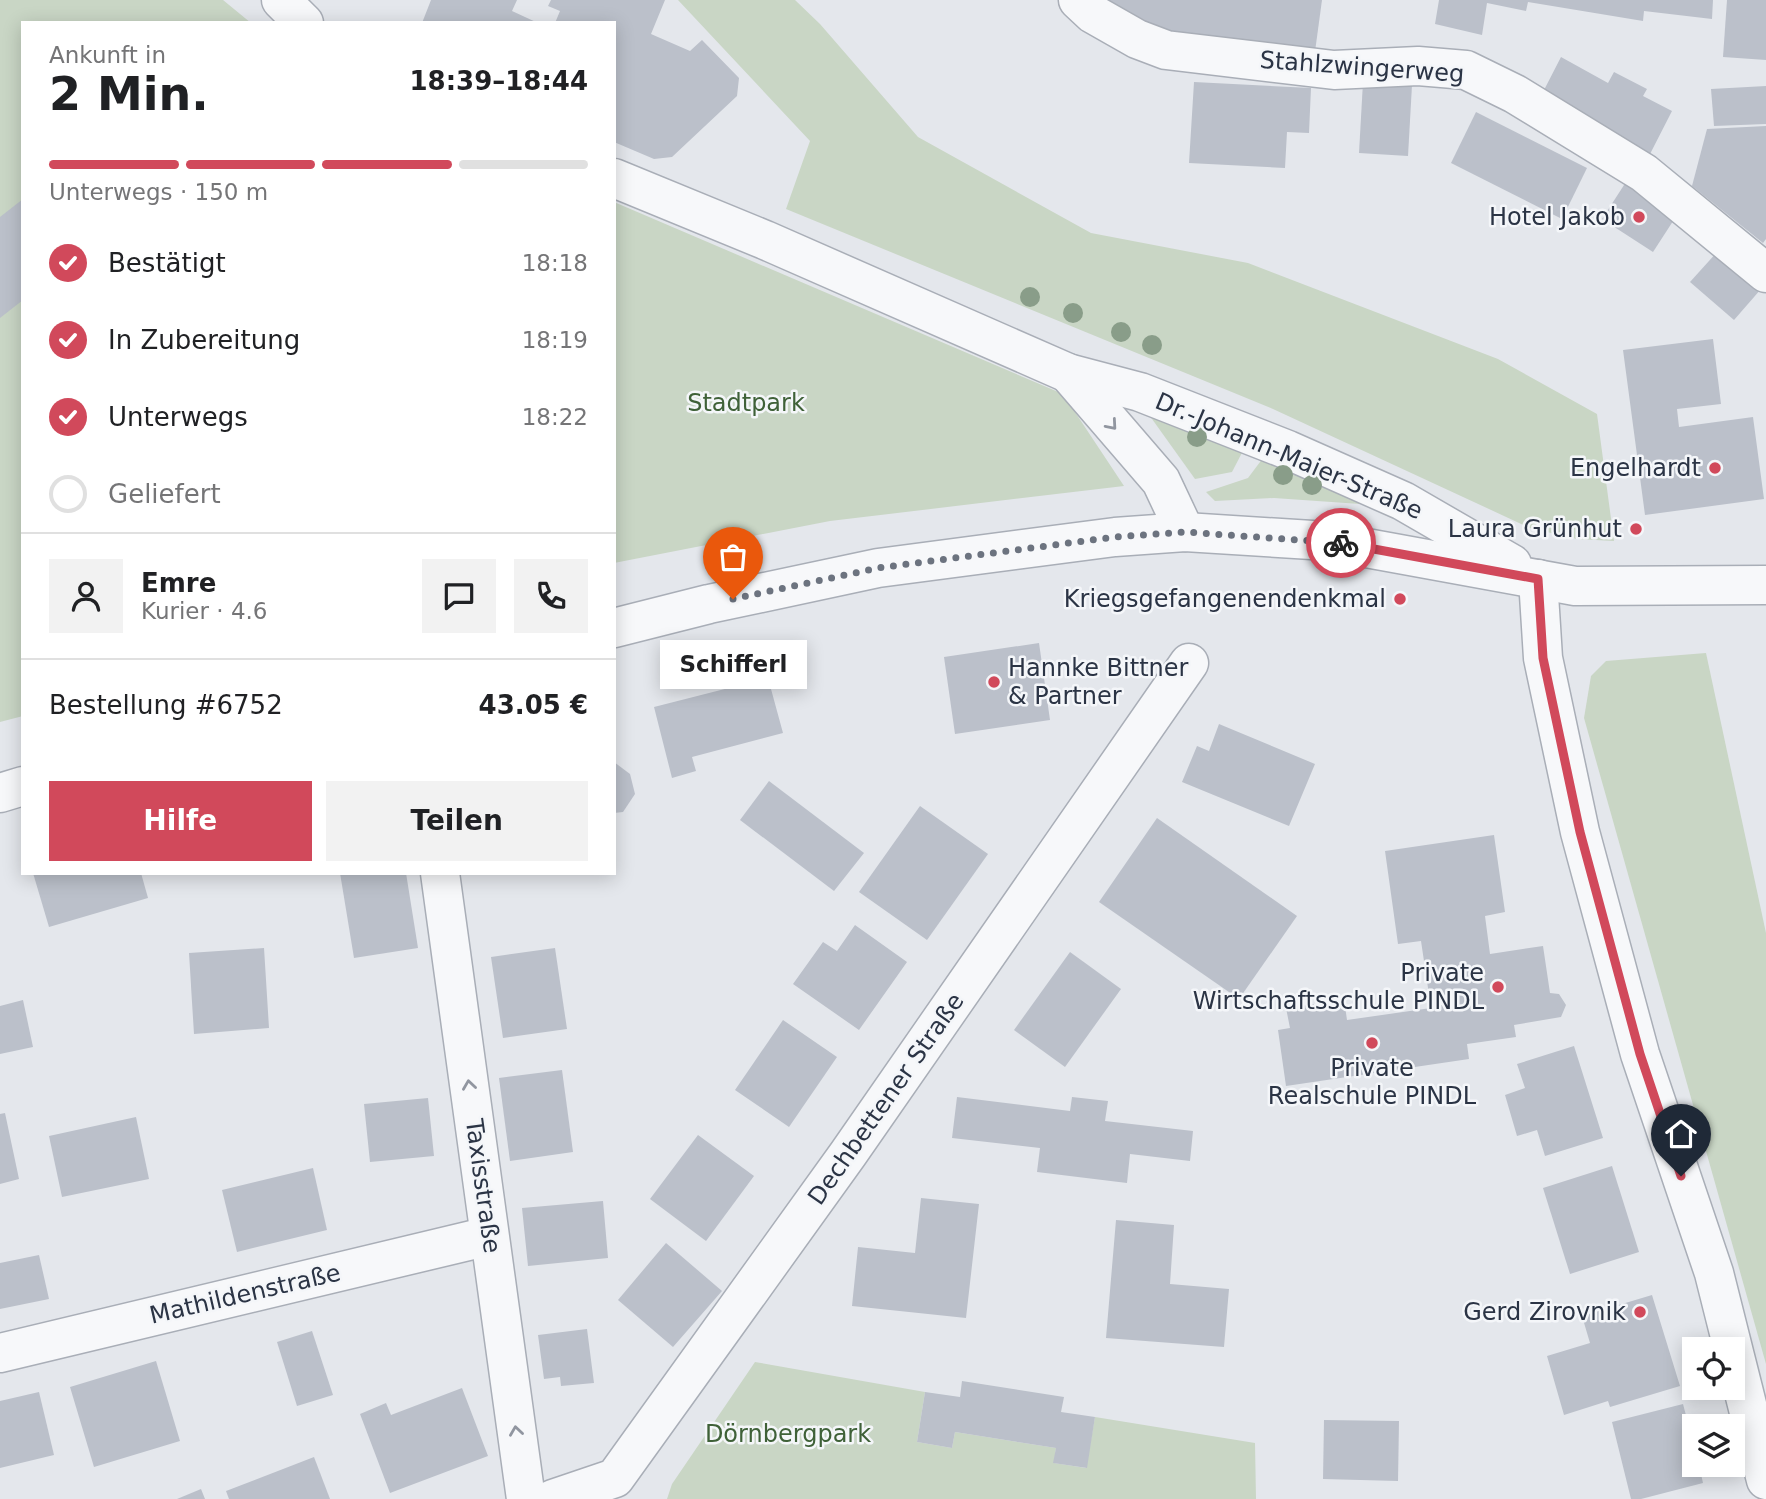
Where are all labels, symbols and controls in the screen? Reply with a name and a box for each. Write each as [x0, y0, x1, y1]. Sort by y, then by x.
text: Ankunft in [49, 42, 166, 68]
street label: Stahlzwingerweg [1259, 46, 1465, 88]
text: 18:39–18:44 [409, 66, 588, 96]
text: 2 Min. [49, 67, 209, 121]
text: Unterwegs · 150 m [49, 179, 268, 205]
place label: Hotel Jakob [1489, 203, 1625, 231]
marker: Hotel Jakob [1631, 209, 1647, 225]
icon: check [49, 244, 87, 282]
text: Bestätigt [108, 248, 226, 278]
text: 18:18 [522, 250, 588, 276]
icon: check [49, 321, 87, 359]
text: In Zubereitung [108, 325, 300, 355]
text: 18:19 [522, 327, 588, 353]
street label: Dr.-Johann-Maier-Straße [1151, 387, 1427, 525]
park label: Stadtpark [687, 389, 805, 417]
icon: check [49, 398, 87, 436]
text: Unterwegs [108, 402, 248, 432]
text: 18:22 [522, 404, 588, 430]
one-way arrow [1104, 417, 1116, 430]
place label: Engelhardt [1570, 454, 1701, 482]
marker: Engelhardt [1707, 460, 1723, 476]
text: Geliefert [108, 479, 221, 509]
courier [1306, 508, 1376, 578]
place label: Laura Grünhut [1448, 515, 1622, 543]
marker: Laura Grünhut [1628, 521, 1644, 537]
icon: bike [1322, 524, 1360, 562]
pin [703, 527, 763, 599]
icon: bag [714, 538, 752, 576]
button: person [49, 559, 123, 633]
button: chat [422, 559, 496, 633]
button: phone [514, 559, 588, 633]
text: Emre [141, 568, 216, 598]
place label: Kriegsgefangenendenkmal [1064, 585, 1386, 613]
marker: Kriegsgefangenendenkmal [1392, 591, 1408, 607]
text: Kurier · 4.6 [141, 598, 267, 624]
callout: Schifferl [660, 641, 806, 690]
text: Schifferl [680, 651, 787, 677]
place label: Hannke Bittner & Partner [1008, 654, 1189, 710]
marker: Hannke Bittner & Partner [986, 674, 1002, 690]
text: Bestellung #6752 [49, 690, 283, 720]
text: 43.05 € [479, 690, 588, 720]
button: Hilfe [49, 781, 312, 861]
button: Teilen [326, 781, 588, 861]
place label: Private Wirtschaftsschule PINDL [1193, 959, 1485, 1015]
marker: Private Wirtschaftsschule PINDL [1490, 979, 1506, 995]
street label: Dechbettener Straße [802, 988, 970, 1210]
marker: Private Realschule PINDL [1364, 1035, 1380, 1051]
place label: Private Realschule PINDL [1268, 1054, 1477, 1110]
one-way arrow [461, 1079, 476, 1091]
pin [1651, 1104, 1711, 1176]
icon: home [1662, 1115, 1700, 1153]
street label: Taxisstraße [460, 1116, 506, 1255]
street label: Mathildenstraße [147, 1258, 343, 1330]
place label: Gerd Zirovnik [1463, 1298, 1626, 1326]
marker: Gerd Zirovnik [1632, 1304, 1648, 1320]
map controls [1682, 1337, 1745, 1477]
button: locate [1682, 1337, 1745, 1400]
button: layers [1682, 1414, 1745, 1477]
park label: Dörnbergpark [705, 1420, 871, 1448]
one-way arrow [509, 1426, 524, 1437]

